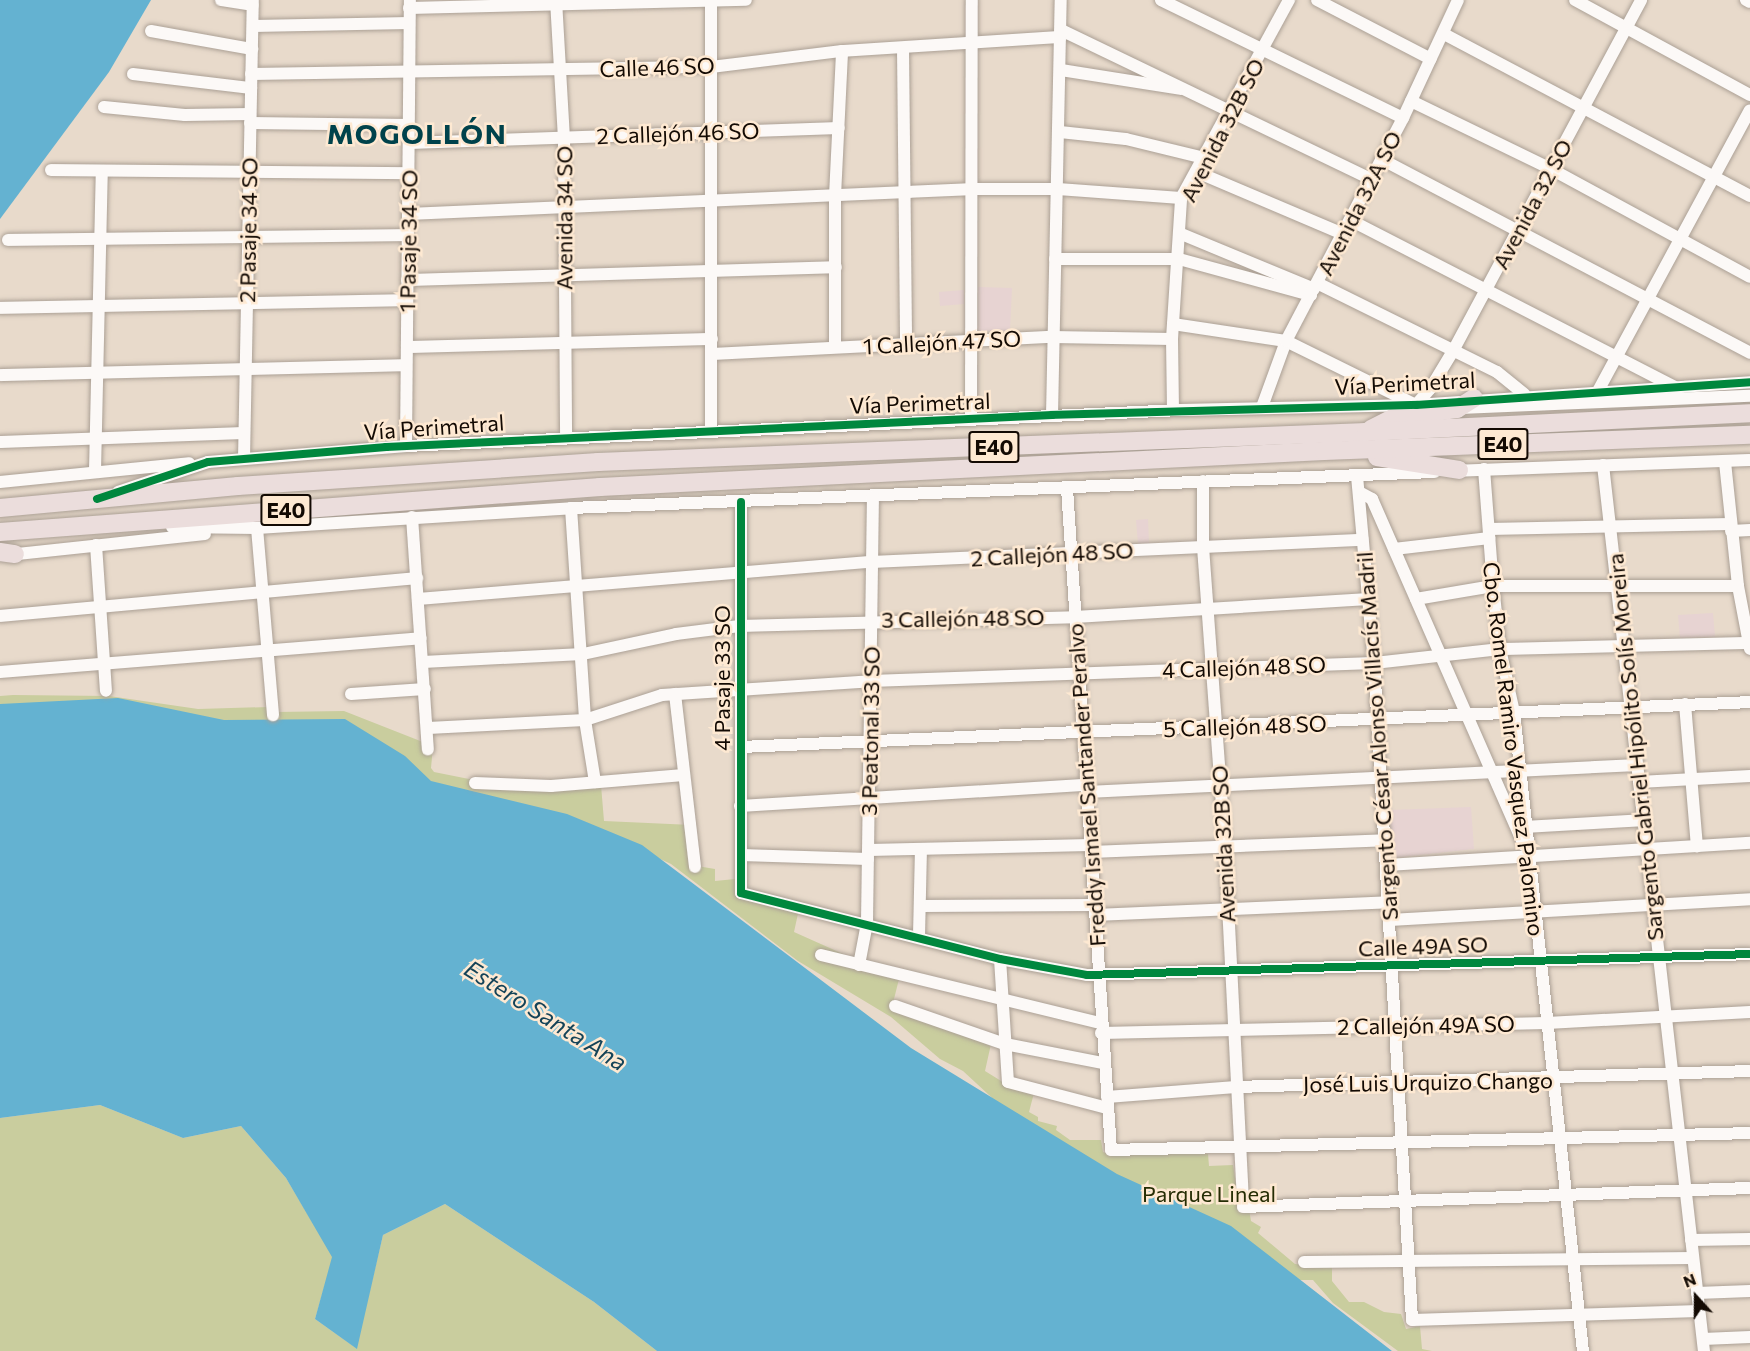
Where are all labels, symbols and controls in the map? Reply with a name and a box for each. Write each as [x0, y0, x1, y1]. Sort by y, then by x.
street label: Calle 46 SO [599, 52, 715, 82]
street label: Avenida 32B SO [1174, 54, 1270, 206]
district label: MOGOLLÓN [327, 116, 507, 150]
street label: 2 Callejón 46 SO [596, 117, 760, 149]
street label: Avenida 32A SO [1311, 126, 1407, 280]
street label: Avenida 32 SO [1487, 135, 1577, 273]
street label: Avenida 34 SO [551, 146, 577, 290]
street label: 2 Pasaje 34 SO [234, 157, 262, 303]
street label: 1 Pasaje 34 SO [394, 169, 422, 313]
street label: 1 Callejón 47 SO [862, 325, 1022, 359]
street label: Vía Perimetral [1334, 366, 1476, 400]
street label: Vía Perimetral [849, 387, 991, 419]
street label: Vía Perimetral [363, 409, 505, 445]
road number: E40 [1476, 426, 1530, 462]
road number: E40 [967, 429, 1021, 465]
road number: E40 [259, 492, 313, 528]
street label: 2 Callejón 48 SO [970, 537, 1134, 571]
street label: Sargento César Alonso Villacís Madril [1351, 551, 1403, 921]
street label: Sargento Gabriel Hipólito Solís Moreira [1602, 552, 1668, 942]
street label: Cbo. Romel Ramiro Vasquez Palomino [1478, 560, 1550, 938]
street label: 3 Callejón 48 SO [881, 603, 1045, 633]
street label: 4 Pasaje 33 SO [709, 605, 735, 751]
street label: Freddy Ismael Santander Peralvo [1062, 623, 1110, 947]
street label: 3 Peatonal 33 SO [855, 646, 885, 816]
street label: 4 Callejón 48 SO [1162, 651, 1326, 683]
street label: 5 Callejón 48 SO [1163, 710, 1327, 742]
street label: Avenida 32B SO [1206, 765, 1240, 923]
street label: Calle 49A SO [1358, 931, 1488, 961]
water label: Estero Santa Ana [460, 954, 632, 1076]
street label: 2 Callejón 49A SO [1337, 1010, 1515, 1040]
street label: José Luis Urquizo Chango [1303, 1067, 1553, 1097]
park label: Parque Lineal [1142, 1181, 1276, 1207]
north arrow [1666, 1267, 1726, 1327]
text: N [1680, 1269, 1698, 1291]

